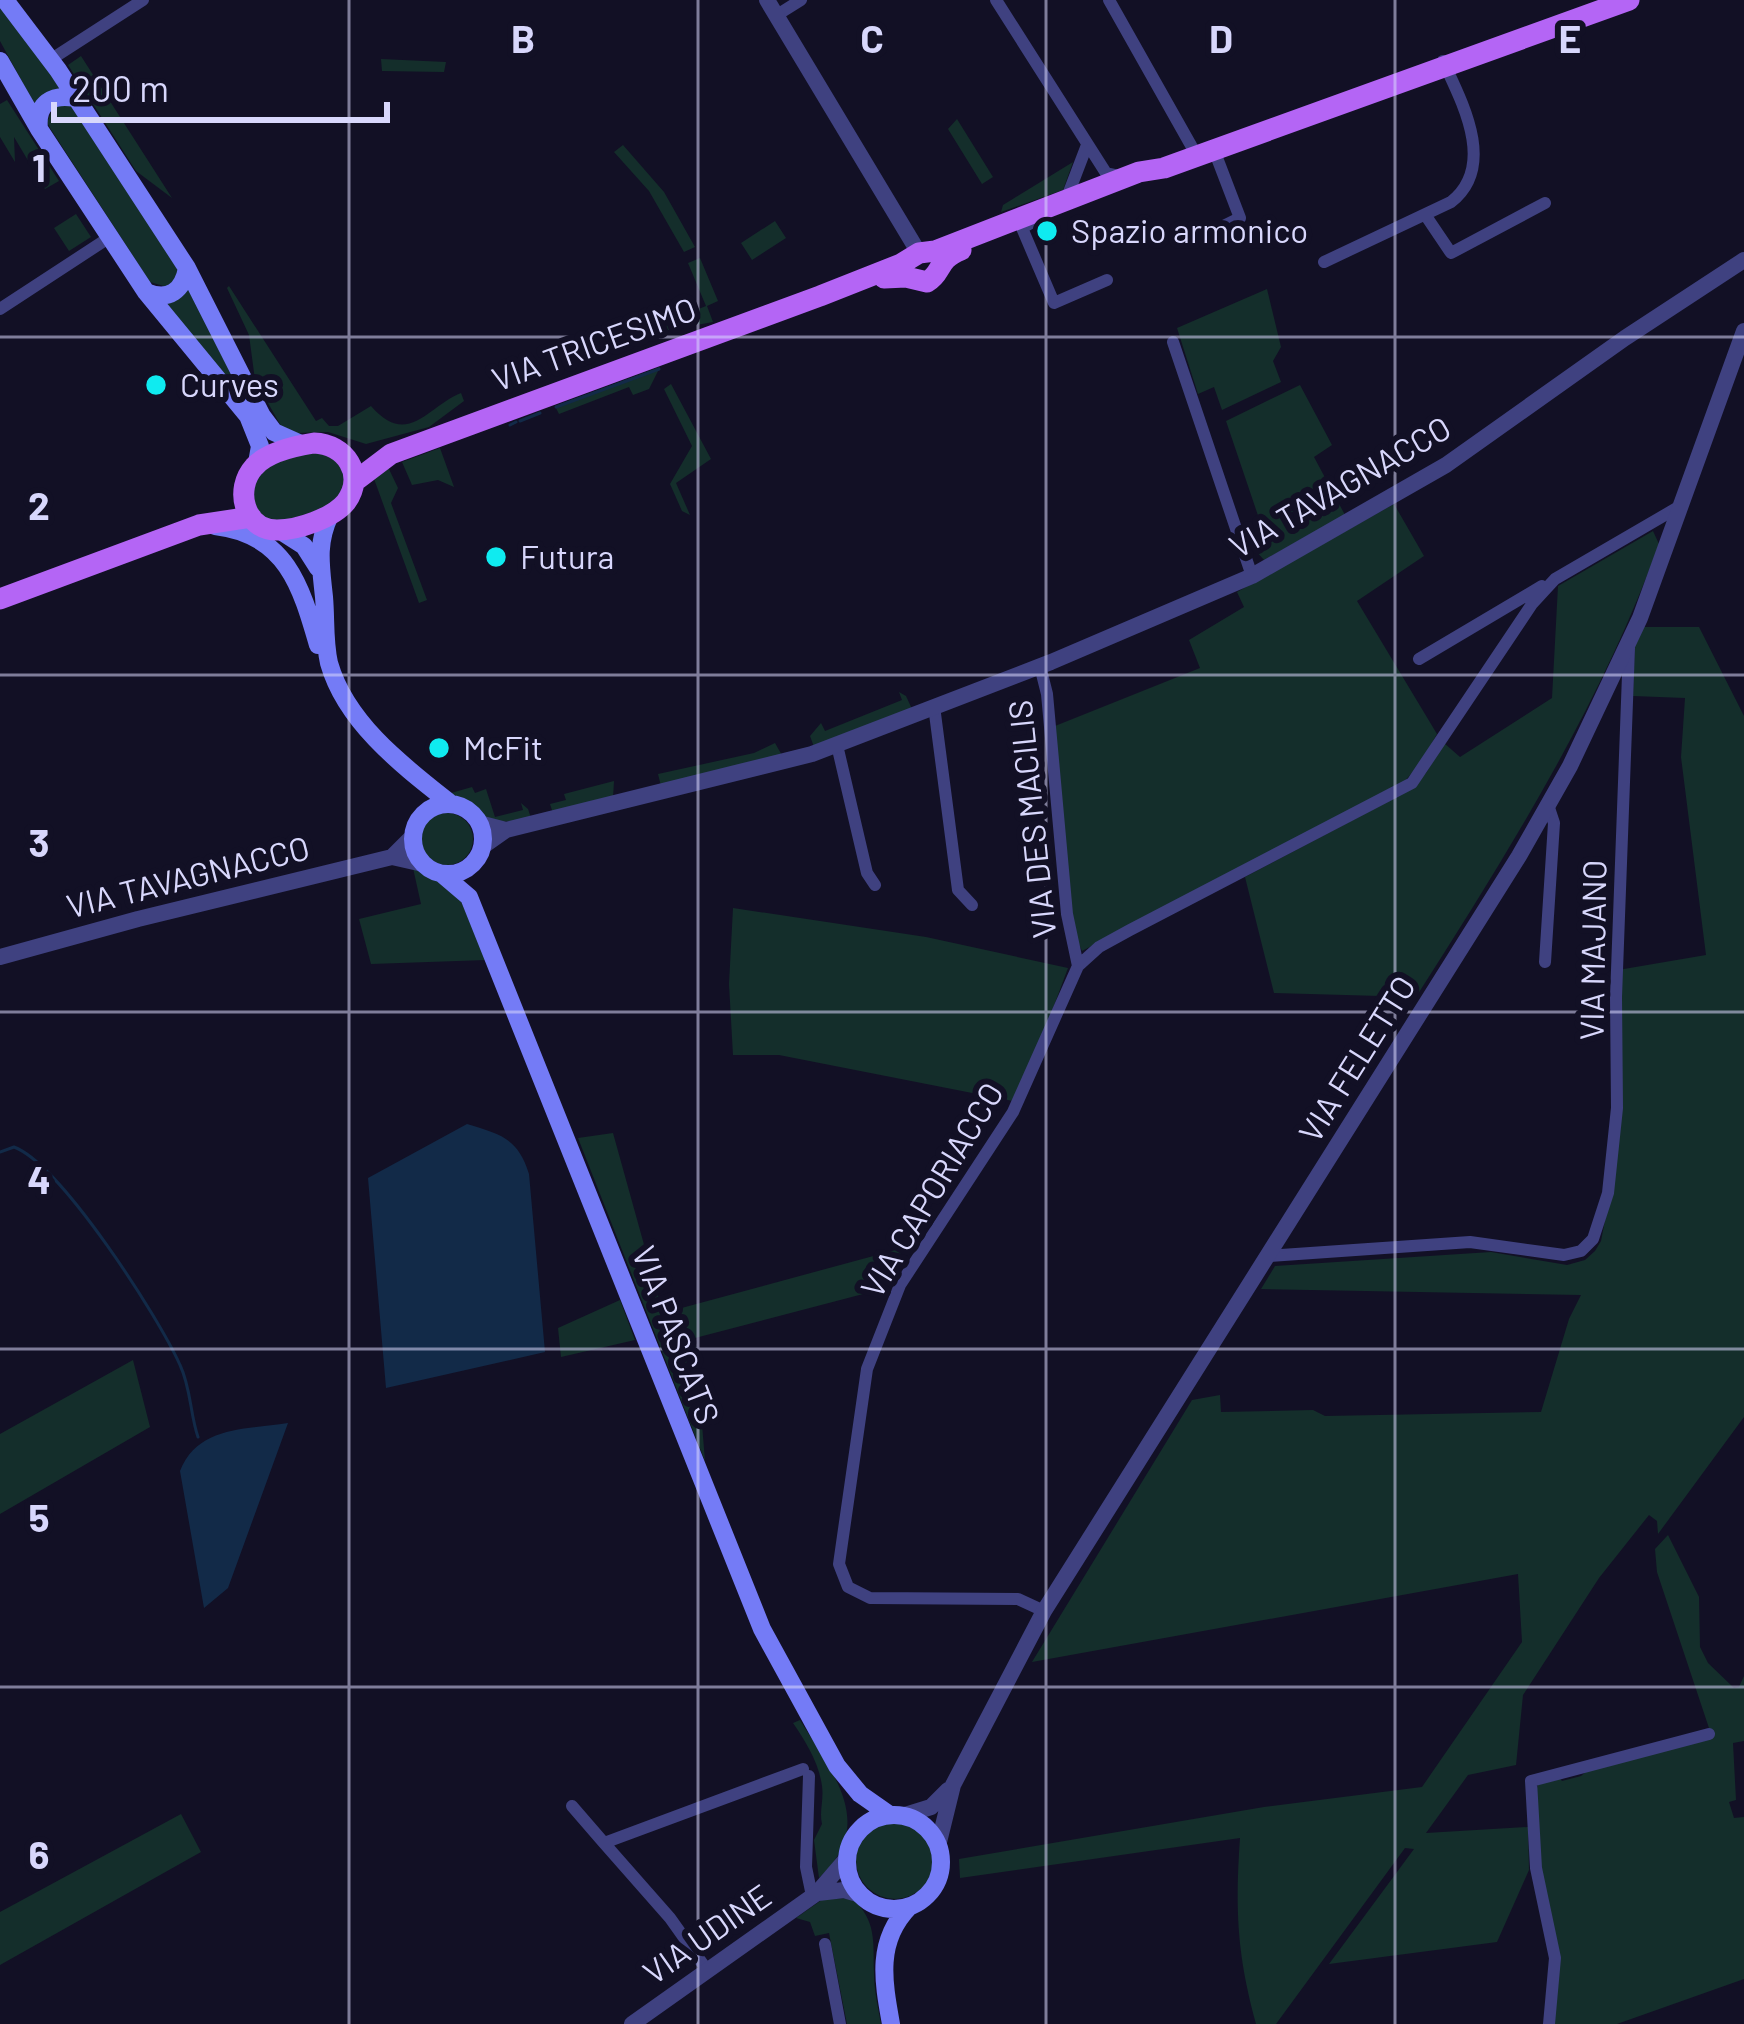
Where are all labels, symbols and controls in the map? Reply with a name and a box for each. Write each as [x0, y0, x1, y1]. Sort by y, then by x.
text: B [511, 14, 535, 61]
text: C [860, 14, 884, 61]
text: D [1209, 14, 1233, 61]
text: E [1559, 14, 1581, 61]
scale bar [54, 48, 387, 122]
text: 200 m [72, 66, 169, 109]
text: 1 [32, 143, 46, 190]
place label: Spazio armonico [1071, 210, 1308, 250]
marker: Spazio armonico [1034, 218, 1060, 244]
street label: VIA TRICESIMO [486, 288, 701, 398]
place label: Curves [180, 364, 279, 404]
marker: Curves [143, 372, 169, 398]
street label: VIA TAVAGNACCO [1222, 407, 1457, 566]
text: 2 [28, 481, 50, 528]
place label: Futura [520, 536, 614, 576]
marker: Futura [483, 544, 509, 570]
street label: VIA DES MACILIS [999, 698, 1063, 940]
place label: McFit [463, 727, 543, 767]
marker: McFit [426, 735, 452, 761]
text: 3 [28, 818, 50, 865]
street label: VIA TAVAGNACCO [62, 827, 313, 926]
street label: VIA MAJANO [1570, 859, 1614, 1041]
street label: VIA FELETTO [1289, 968, 1423, 1149]
street label: VIA CAPORIACCO [851, 1075, 1011, 1304]
text: 4 [27, 1155, 51, 1202]
street label: VIA PASCATS [625, 1240, 729, 1429]
text: 5 [28, 1493, 50, 1540]
text: 6 [29, 1830, 49, 1877]
street label: VIA UDINE [635, 1875, 778, 1992]

